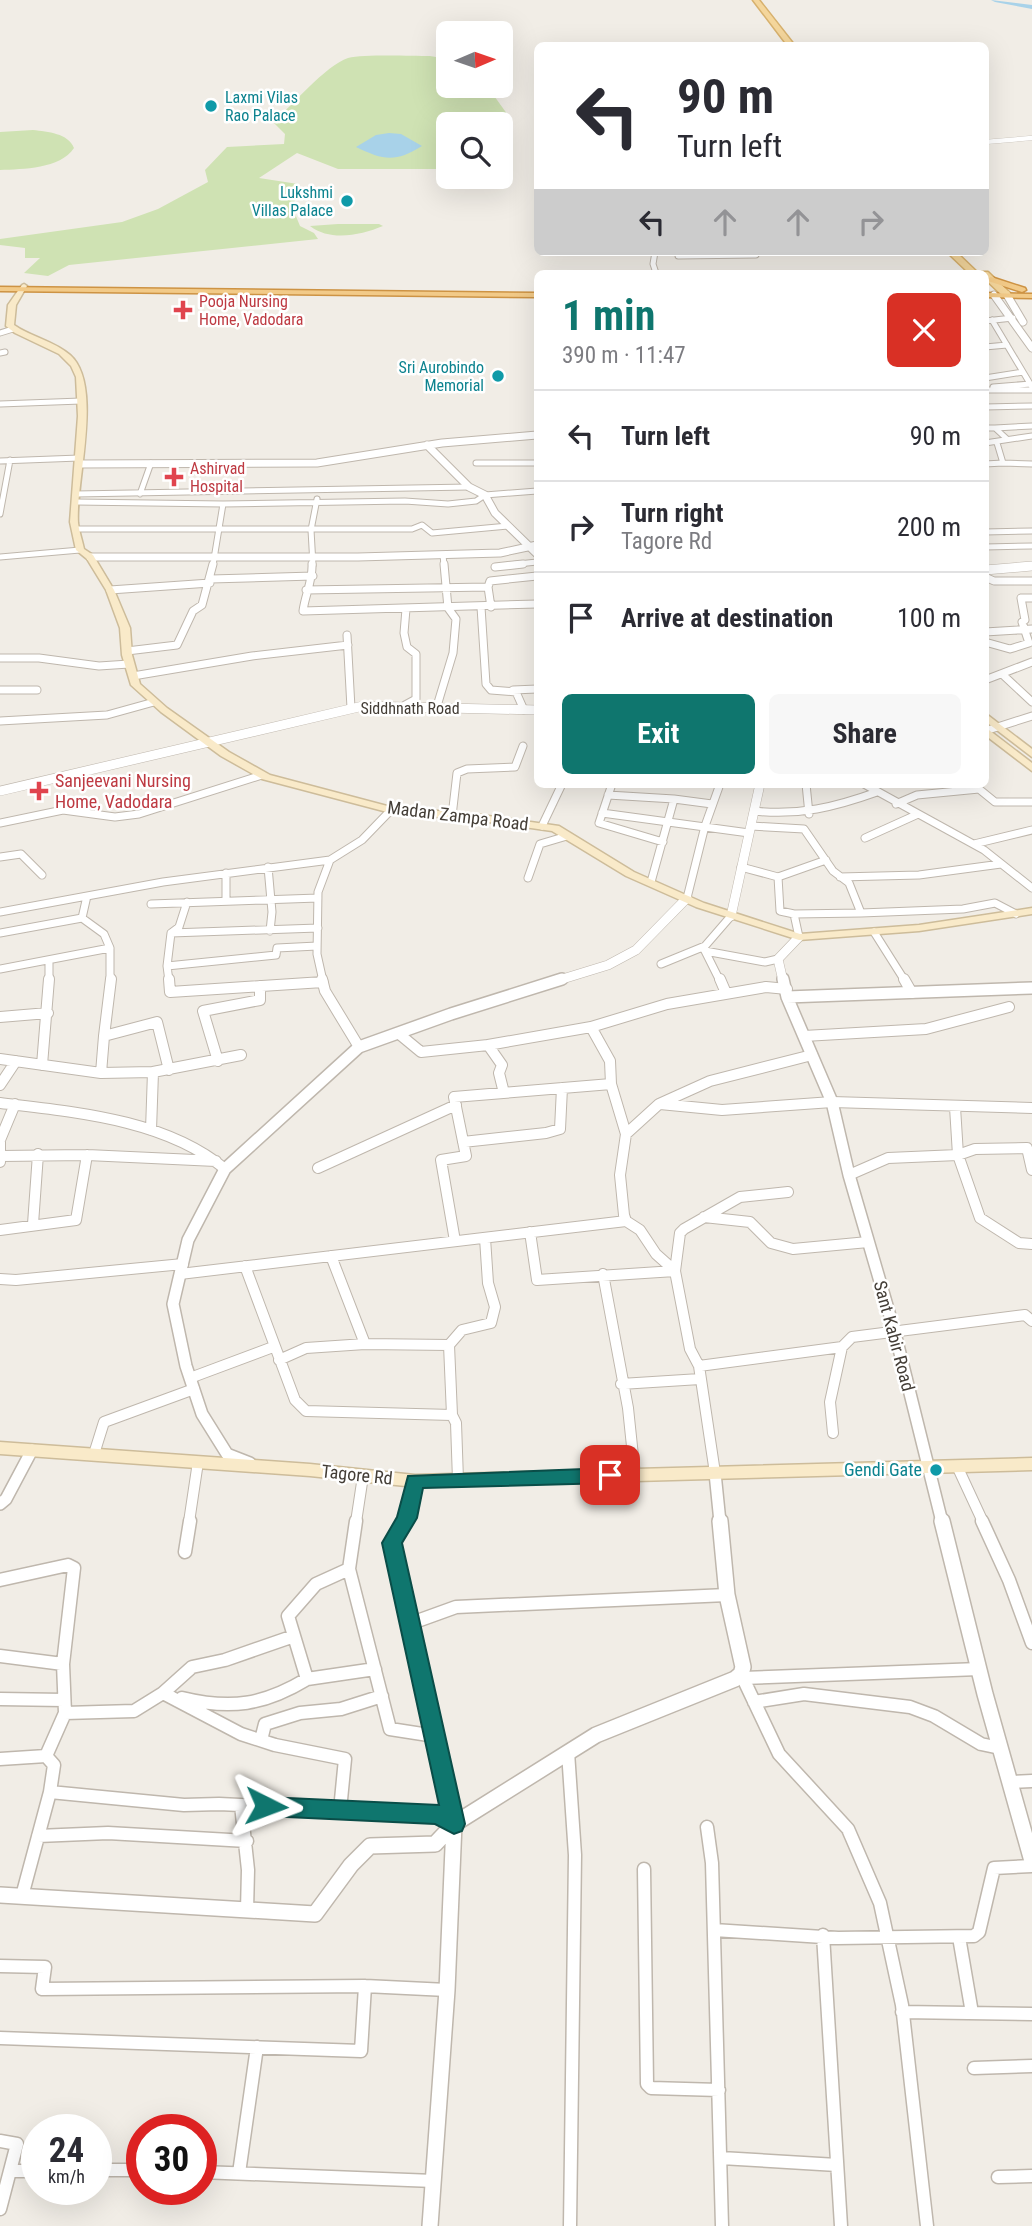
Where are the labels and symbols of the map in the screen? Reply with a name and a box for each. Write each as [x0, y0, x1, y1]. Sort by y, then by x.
north arrow [436, 21, 513, 98]
place label: Laxmi Vilas Rao Palace [225, 88, 298, 125]
marker: Laxmi Vilas Rao Palace [203, 98, 219, 114]
place label: Lukshmi Villas Palace [252, 183, 333, 220]
marker: Lukshmi Villas Palace [339, 193, 355, 209]
place label: Pooja Nursing Home, Vadodara [199, 292, 303, 329]
marker: Pooja Nursing Home, Vadodara [173, 300, 193, 320]
place label: Sri Aurobindo Memorial [399, 358, 484, 395]
marker: Sri Aurobindo Memorial [490, 368, 506, 384]
place label: Ashirvad Hospital [190, 459, 245, 496]
marker: Ashirvad Hospital [164, 467, 184, 487]
street label: Siddhnath Road [360, 699, 460, 718]
place label: Sanjeevani Nursing Home, Vadodara [55, 770, 191, 812]
marker: Sanjeevani Nursing Home, Vadodara [29, 781, 49, 801]
street label: Madan Zampa Road [386, 796, 530, 835]
street label: Sant Kabir Road [870, 1278, 919, 1393]
pin [580, 1445, 640, 1505]
place label: Gendi Gate [844, 1459, 922, 1480]
street label: Tagore Rd [321, 1460, 394, 1489]
marker: Gendi Gate [928, 1462, 944, 1478]
position arrow [229, 1769, 303, 1843]
speed limit sign: 30 [126, 2114, 217, 2205]

